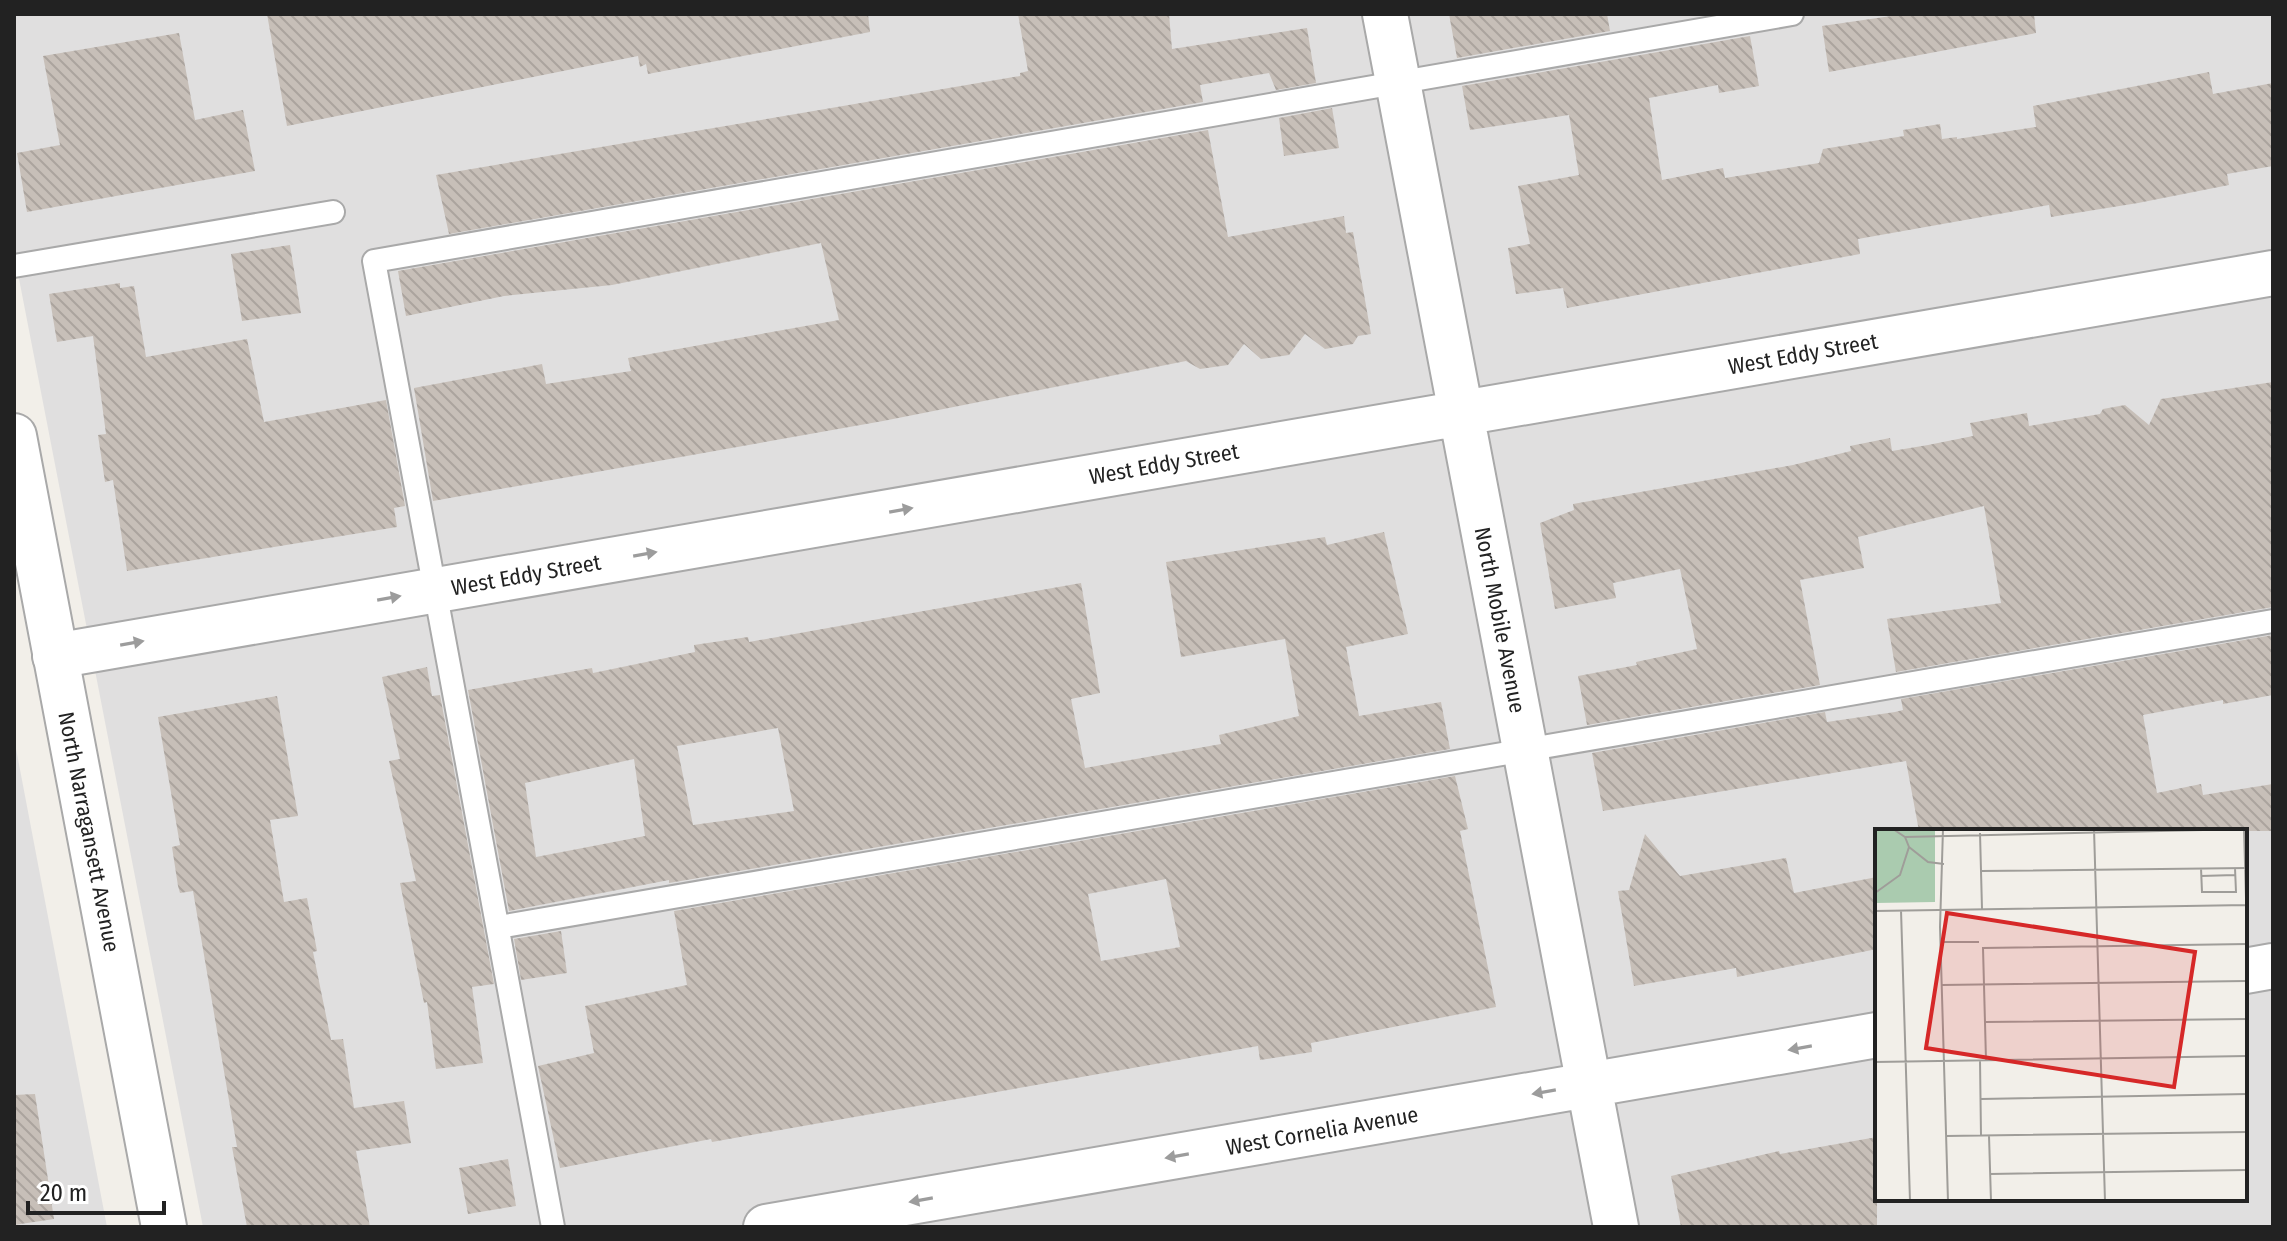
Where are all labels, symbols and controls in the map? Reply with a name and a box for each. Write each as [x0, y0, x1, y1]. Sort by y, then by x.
street label: West Eddy Street [1726, 327, 1881, 380]
street label: West Eddy Street [1087, 437, 1242, 490]
one-way arrow [889, 503, 914, 515]
street label: North Mobile Avenue [1469, 525, 1531, 715]
street label: West Eddy Street [449, 548, 604, 601]
one-way arrow [633, 548, 658, 560]
one-way arrow [376, 592, 401, 604]
one-way arrow [120, 636, 145, 648]
street label: North Narragansett Avenue [52, 710, 126, 954]
inset map [1875, 829, 2247, 1201]
one-way arrow [1787, 1042, 1812, 1054]
one-way arrow [1531, 1087, 1556, 1099]
street label: West Cornelia Avenue [1224, 1101, 1420, 1161]
one-way arrow [1165, 1150, 1190, 1162]
scale bar [28, 1165, 164, 1215]
text: 20 m [40, 1179, 87, 1207]
one-way arrow [908, 1195, 933, 1207]

